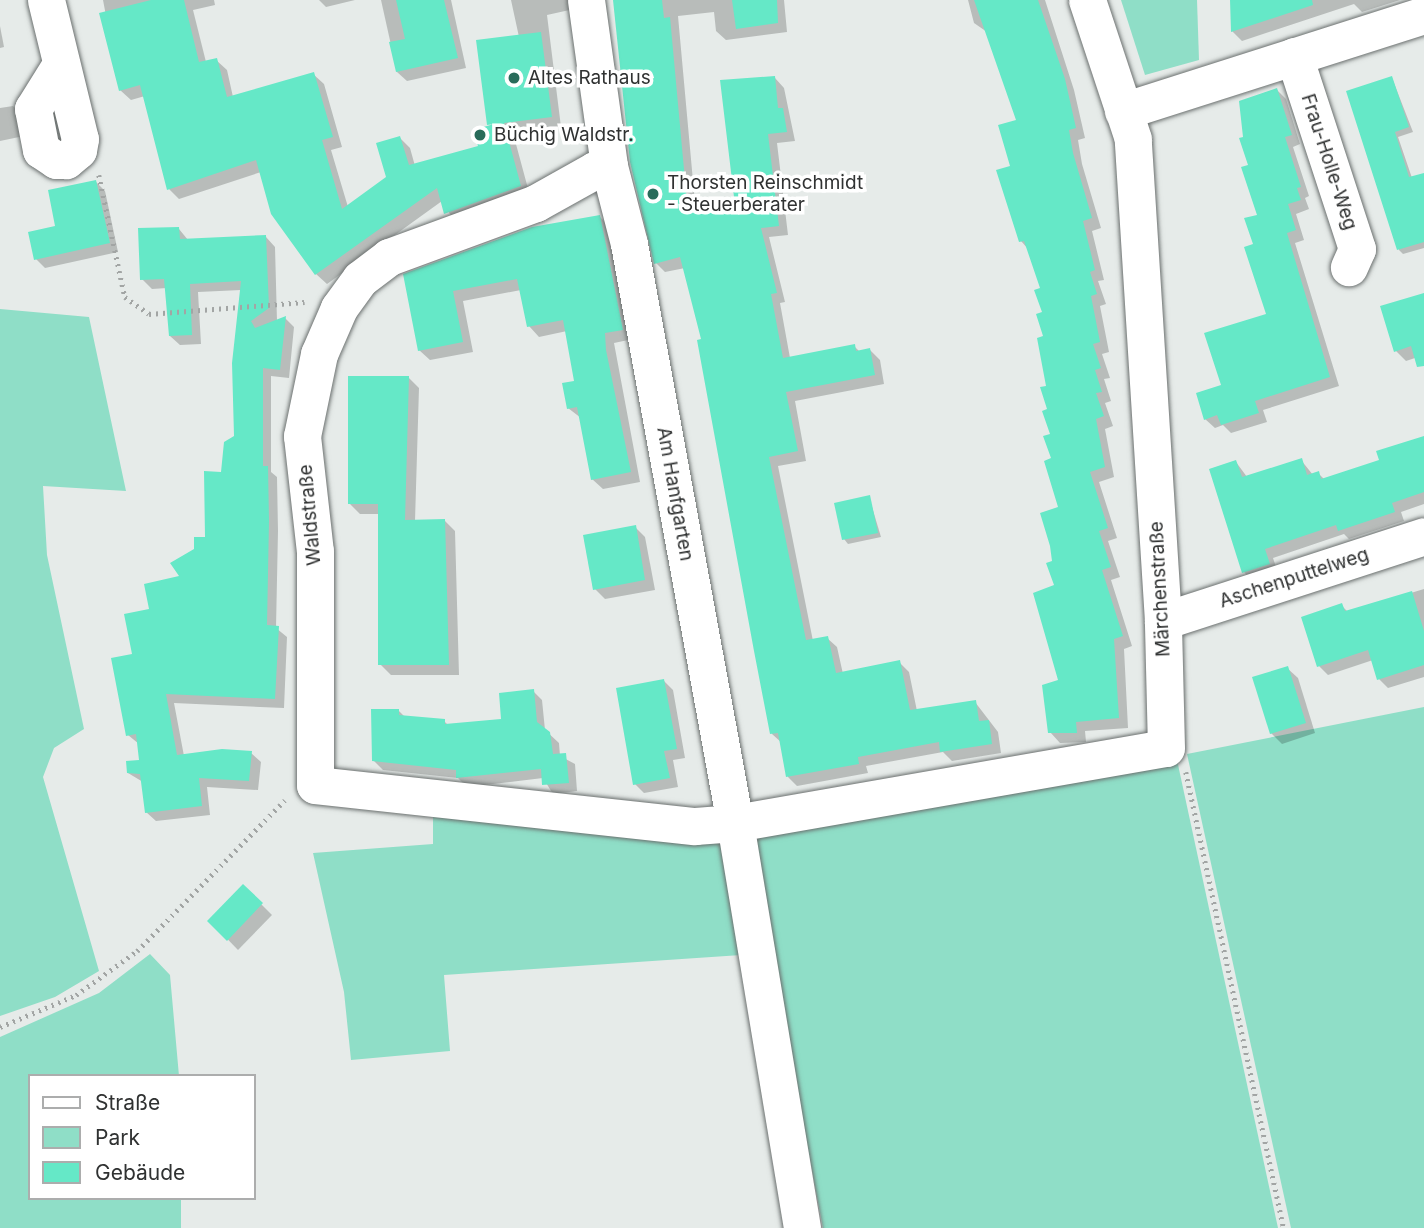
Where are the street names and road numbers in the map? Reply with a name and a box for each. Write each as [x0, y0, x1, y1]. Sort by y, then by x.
street label: Frau-Holle-Weg [1296, 91, 1362, 233]
street label: Am Hanfgarten [652, 425, 698, 563]
street label: Waldstraße [294, 463, 326, 567]
street label: Märchenstraße [1145, 521, 1175, 657]
street label: Aschenputtelweg [1216, 543, 1372, 613]

